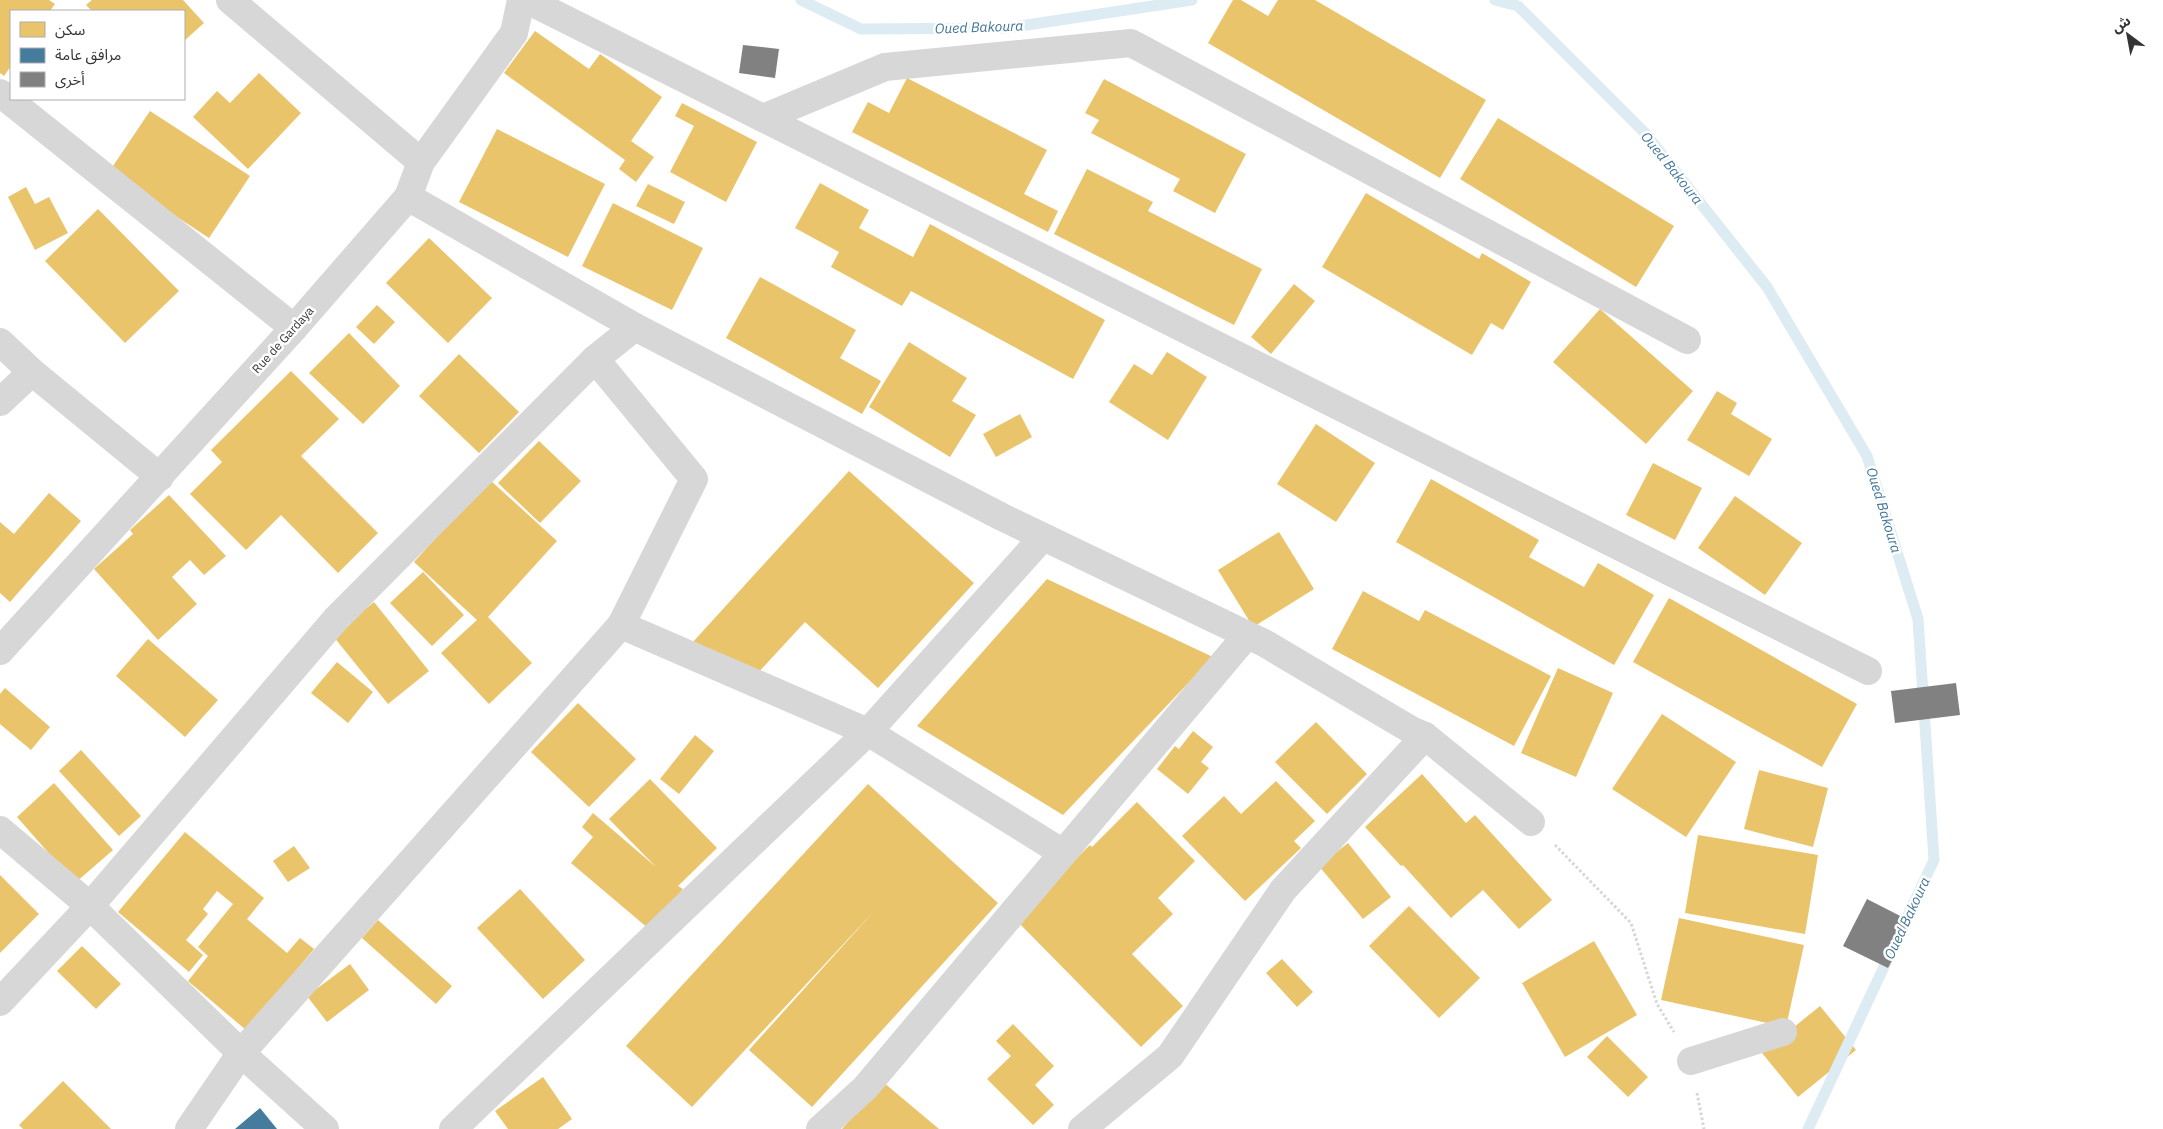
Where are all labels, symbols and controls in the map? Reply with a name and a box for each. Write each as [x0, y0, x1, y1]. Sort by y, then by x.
legend [10, 10, 185, 100]
north arrow [2103, 10, 2153, 60]
text: ش [2108, 11, 2134, 37]
water label: Oued Bakoura [934, 16, 1024, 38]
text: سكن [55, 20, 86, 39]
text: مرافق عامة [55, 45, 121, 65]
text: أخرى [55, 70, 85, 89]
water label: Oued Bakoura [1637, 128, 1707, 208]
street label: Rue de Gardaya [249, 303, 317, 376]
water label: Oued Bakoura [1862, 465, 1906, 555]
water label: Oued Bakoura [1880, 874, 1934, 962]

